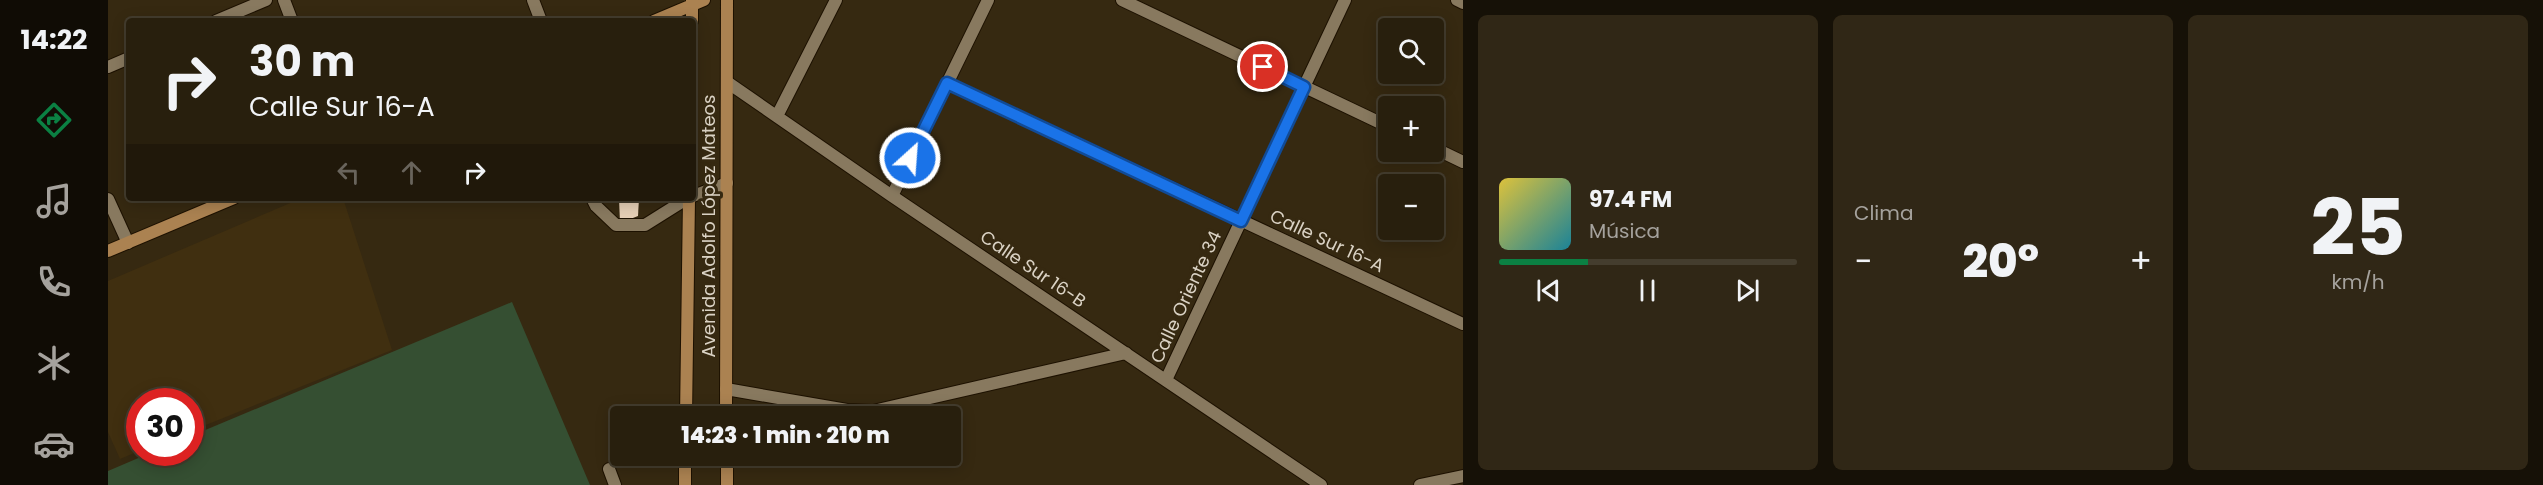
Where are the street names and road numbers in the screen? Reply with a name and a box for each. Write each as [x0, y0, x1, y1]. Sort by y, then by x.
street label: Avenida Adolfo López Mateos [696, 95, 721, 357]
street label: Calle Sur 16-A [1266, 203, 1389, 278]
street label: Calle Sur 16-B [975, 224, 1091, 313]
street label: Calle Oriente 34 [1144, 227, 1227, 367]

